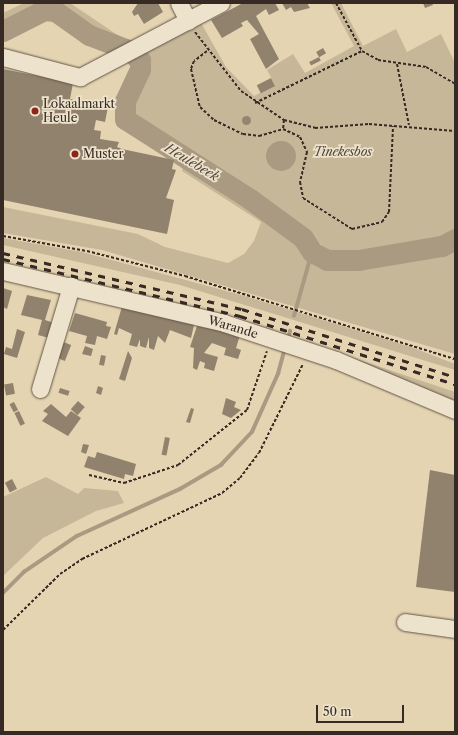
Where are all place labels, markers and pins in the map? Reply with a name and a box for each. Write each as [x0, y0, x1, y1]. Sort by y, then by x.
place label: Lokaalmarkt Heule [43, 97, 115, 125]
marker: Lokaalmarkt Heule [30, 106, 40, 116]
place label: Muster [83, 147, 123, 161]
marker: Muster [70, 149, 80, 159]

